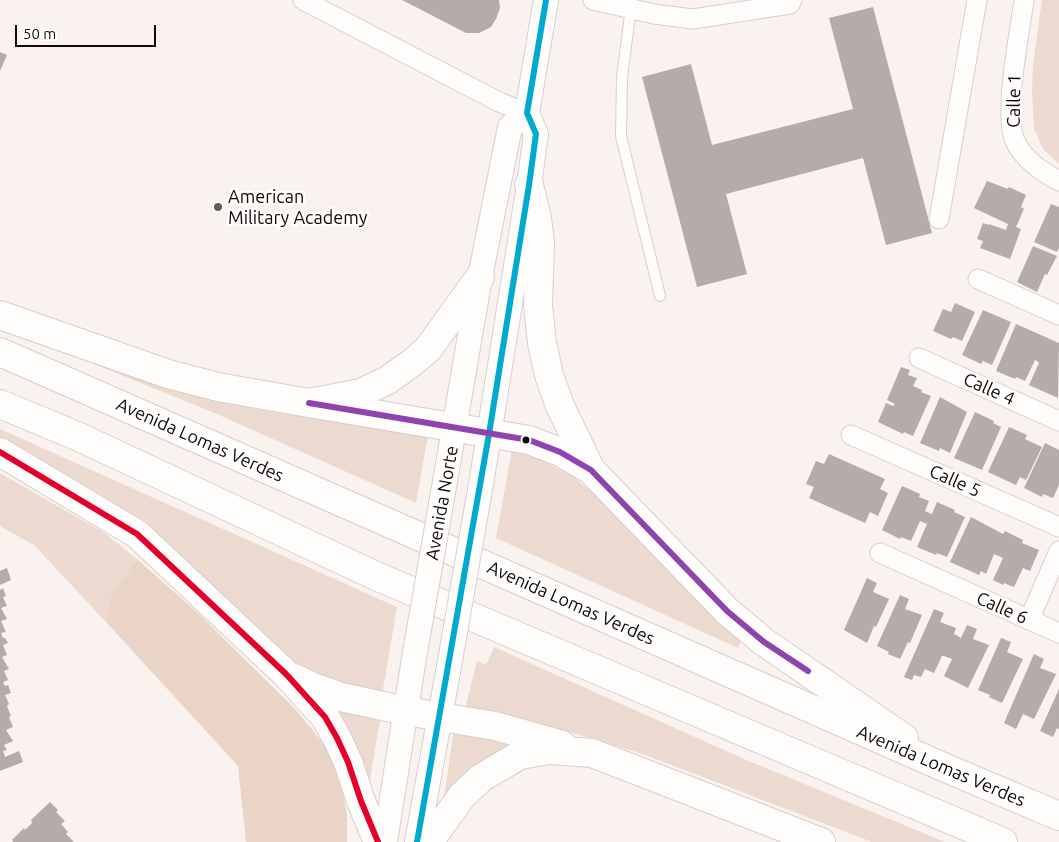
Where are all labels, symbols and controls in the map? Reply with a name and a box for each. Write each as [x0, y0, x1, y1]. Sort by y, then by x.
scale bar [18, 15, 159, 47]
text: 50 m [23, 25, 56, 42]
street label: Calle 1 [1003, 74, 1025, 128]
place label: American Military Academy [228, 186, 367, 228]
marker: American Military Academy [212, 201, 224, 213]
street label: Calle 4 [960, 368, 1018, 410]
street label: Avenida Lomas Verdes [113, 393, 287, 487]
unlabelled marker [521, 435, 531, 445]
street label: Avenida Norte [421, 444, 463, 562]
street label: Calle 5 [926, 460, 984, 502]
street label: Avenida Lomas Verdes [484, 556, 658, 650]
street label: Calle 6 [973, 587, 1031, 629]
street label: Avenida Lomas Verdes [854, 721, 1028, 811]

